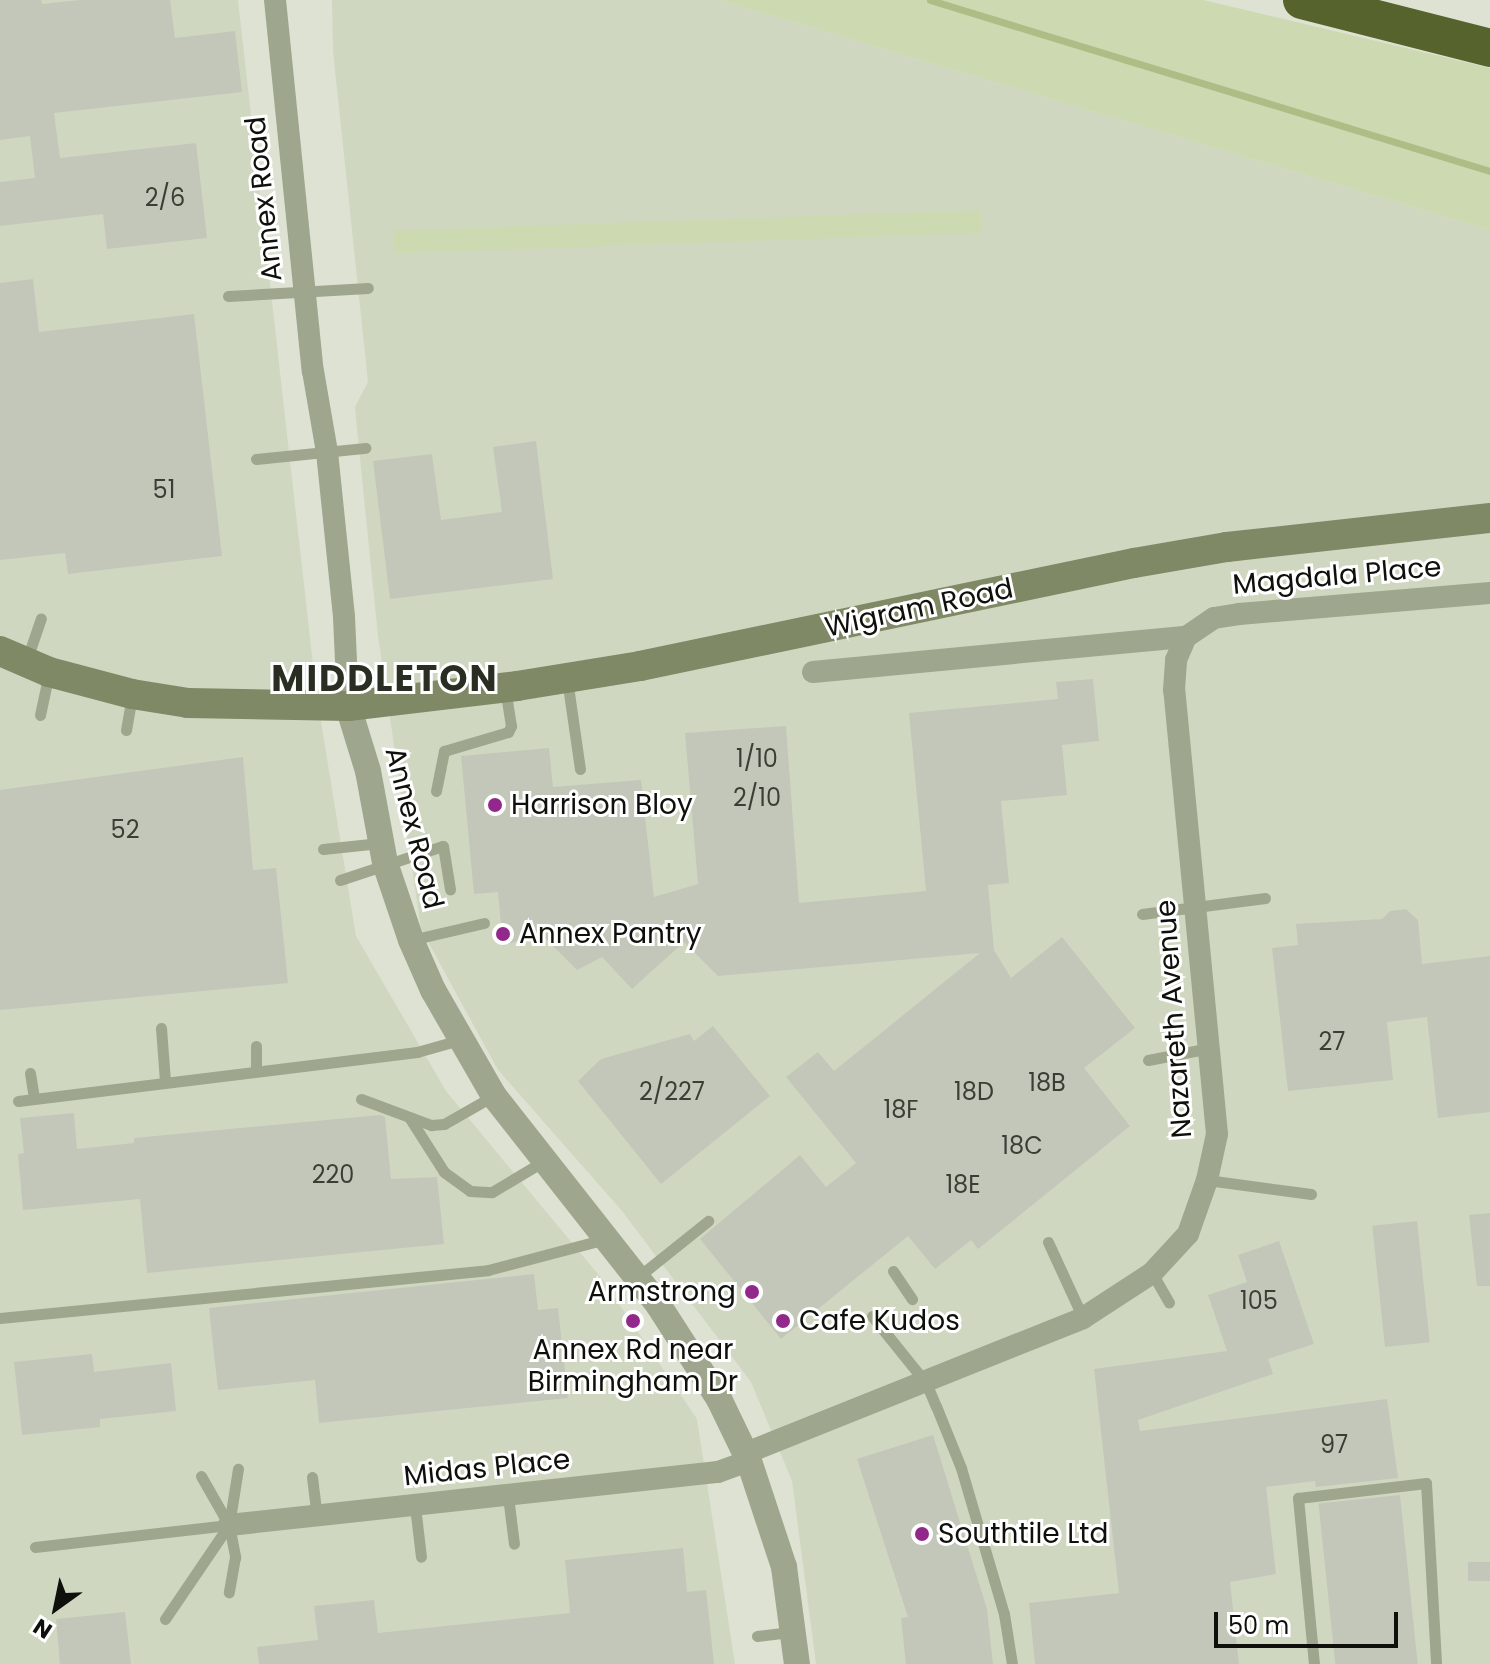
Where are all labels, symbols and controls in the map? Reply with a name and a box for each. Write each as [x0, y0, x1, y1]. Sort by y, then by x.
street label: Annex Road [239, 115, 289, 283]
house number: 2/6 [145, 184, 185, 212]
house number: 51 [153, 476, 175, 504]
street label: Magdala Place [1231, 550, 1443, 602]
street label: Wigram Road [822, 572, 1016, 644]
district label: MIDDLETON [271, 657, 499, 701]
street label: Annex Road [378, 744, 450, 912]
house number: 1/10 [736, 745, 778, 773]
house number: 2/10 [733, 784, 781, 812]
place label: Harrison Bloy [511, 788, 693, 822]
marker: Harrison Bloy [486, 796, 504, 814]
house number: 52 [111, 816, 139, 844]
street label: Nazareth Avenue [1149, 899, 1199, 1139]
place label: Annex Pantry [519, 917, 701, 951]
marker: Annex Pantry [494, 925, 512, 943]
house number: 27 [1319, 1028, 1345, 1056]
house number: 18B [1028, 1069, 1066, 1097]
house number: 2/227 [639, 1078, 705, 1106]
house number: 18D [954, 1078, 994, 1106]
house number: 18F [884, 1096, 918, 1124]
house number: 18C [1001, 1132, 1043, 1160]
house number: 220 [312, 1161, 354, 1189]
house number: 18E [945, 1171, 981, 1199]
place label: Armstrong [588, 1275, 736, 1309]
marker: Armstrong [743, 1283, 761, 1301]
house number: 105 [1240, 1287, 1278, 1315]
place label: Cafe Kudos [799, 1304, 960, 1338]
marker: Annex Rd near Birmingham Dr [624, 1312, 642, 1330]
marker: Cafe Kudos [774, 1312, 792, 1330]
place label: Annex Rd near Birmingham Dr [528, 1333, 738, 1399]
house number: 97 [1320, 1431, 1348, 1459]
street label: Midas Place [402, 1443, 572, 1493]
place label: Southtile Ltd [938, 1517, 1108, 1551]
marker: Southtile Ltd [913, 1525, 931, 1543]
north arrow [16, 1568, 96, 1648]
scale bar [1218, 1596, 1402, 1646]
text: 50 m [1228, 1609, 1289, 1642]
text: N [27, 1611, 58, 1646]

